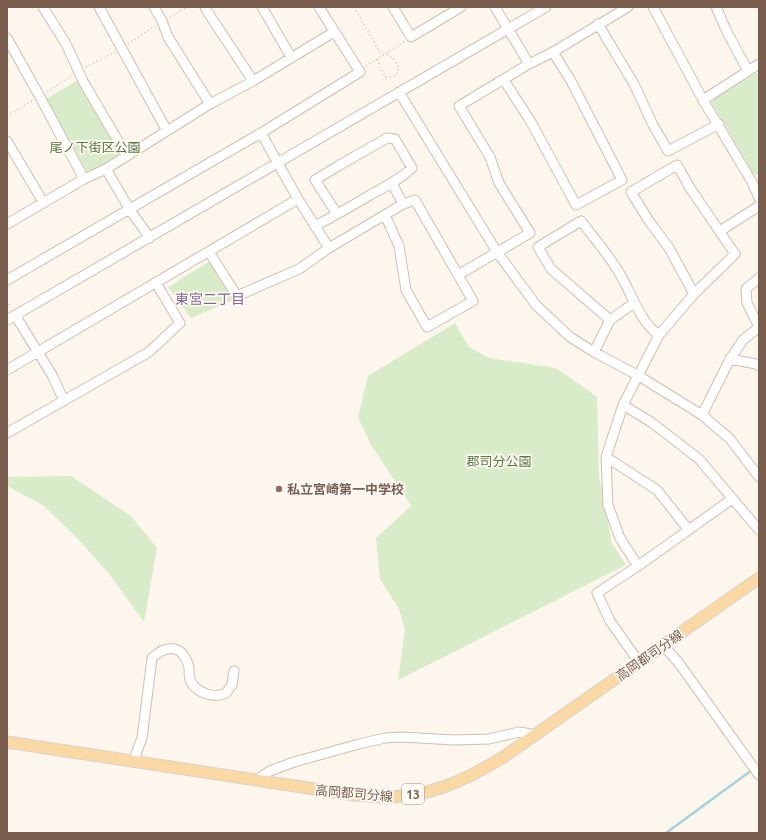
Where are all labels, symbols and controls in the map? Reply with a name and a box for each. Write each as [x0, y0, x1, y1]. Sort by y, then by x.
park label: 尾ノ下街区公園 [49, 140, 141, 154]
district label: 東宮二丁目 [175, 291, 245, 307]
park label: 郡司分公園 [466, 454, 532, 468]
place label: 私立宮崎第一中学校 [287, 482, 404, 496]
marker: 私立宮崎第一中学校 [274, 484, 284, 494]
street label: 高岡都司分線 [613, 627, 685, 683]
street label: 高岡都司分線 [315, 783, 393, 803]
road number: 13 [402, 784, 424, 804]

